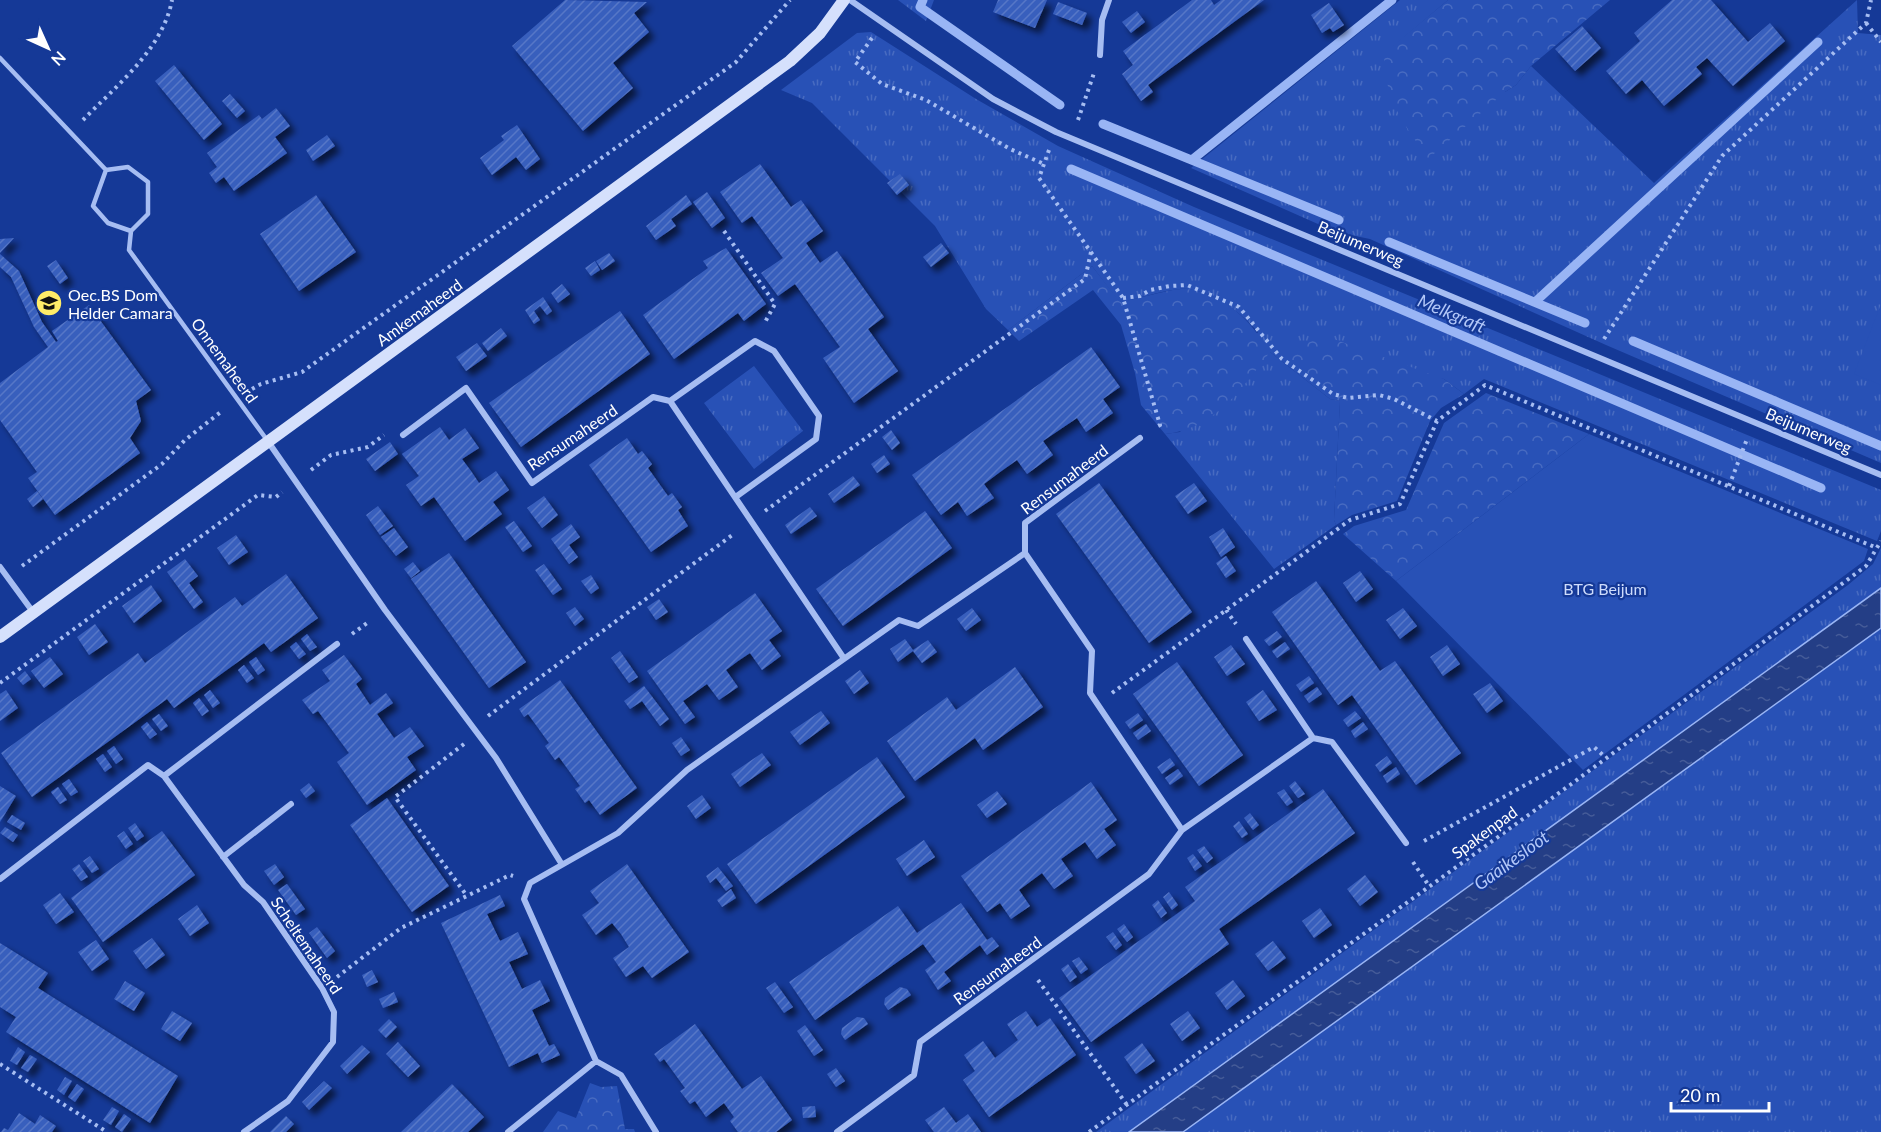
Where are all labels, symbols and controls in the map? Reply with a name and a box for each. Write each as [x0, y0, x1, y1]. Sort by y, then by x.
north arrow [18, 18, 78, 78]
text: N [48, 48, 70, 70]
street label: Beijumerweg [1315, 216, 1407, 270]
street label: Amkemaheerd [372, 274, 466, 350]
place label: Oec.BS Dom Helder Camara [68, 285, 173, 322]
school or university icon: Oec.BS Dom Helder Camara [34, 288, 64, 318]
water label: Melkgraft [1415, 289, 1490, 337]
street label: Onnemaheerd [188, 314, 262, 406]
street label: Rensumaheerd [524, 400, 620, 474]
street label: Beijumerweg [1763, 403, 1855, 457]
street label: Rensumaheerd [1017, 440, 1111, 518]
park label: BTG Beijum [1563, 579, 1647, 598]
street label: Spakenpad [1448, 802, 1520, 862]
water label: Gaaikesloot [1469, 825, 1553, 895]
street label: Scheltemaheerd [268, 893, 346, 997]
street label: Rensumaheerd [949, 932, 1045, 1008]
scale bar [1671, 1075, 1768, 1113]
text: 20 m [1680, 1084, 1720, 1106]

